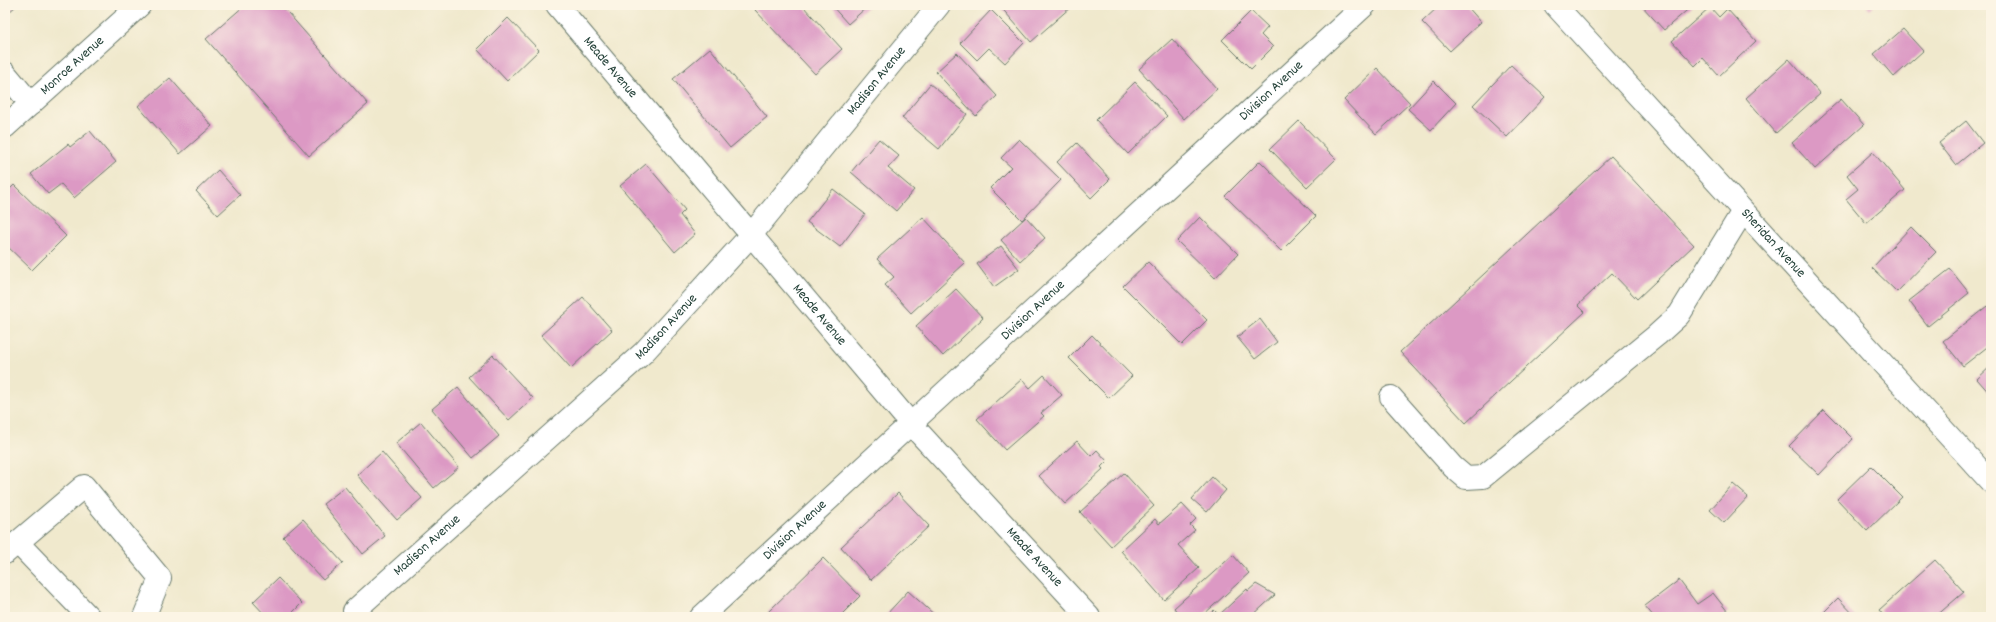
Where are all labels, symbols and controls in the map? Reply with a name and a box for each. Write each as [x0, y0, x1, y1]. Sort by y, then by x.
street label: Monroe Avenue [36, 32, 109, 100]
street label: Meade Avenue [578, 32, 642, 103]
street label: Madison Avenue [842, 42, 911, 120]
street label: Division Avenue [1235, 56, 1308, 126]
street label: Sheridan Avenue [1736, 204, 1810, 283]
street label: Division Avenue [997, 276, 1070, 345]
street label: Meade Avenue [787, 280, 851, 350]
street label: Madison Avenue [631, 290, 702, 365]
street label: Division Avenue [759, 495, 832, 565]
street label: Madison Avenue [389, 510, 465, 581]
street label: Meade Avenue [1001, 523, 1067, 592]

